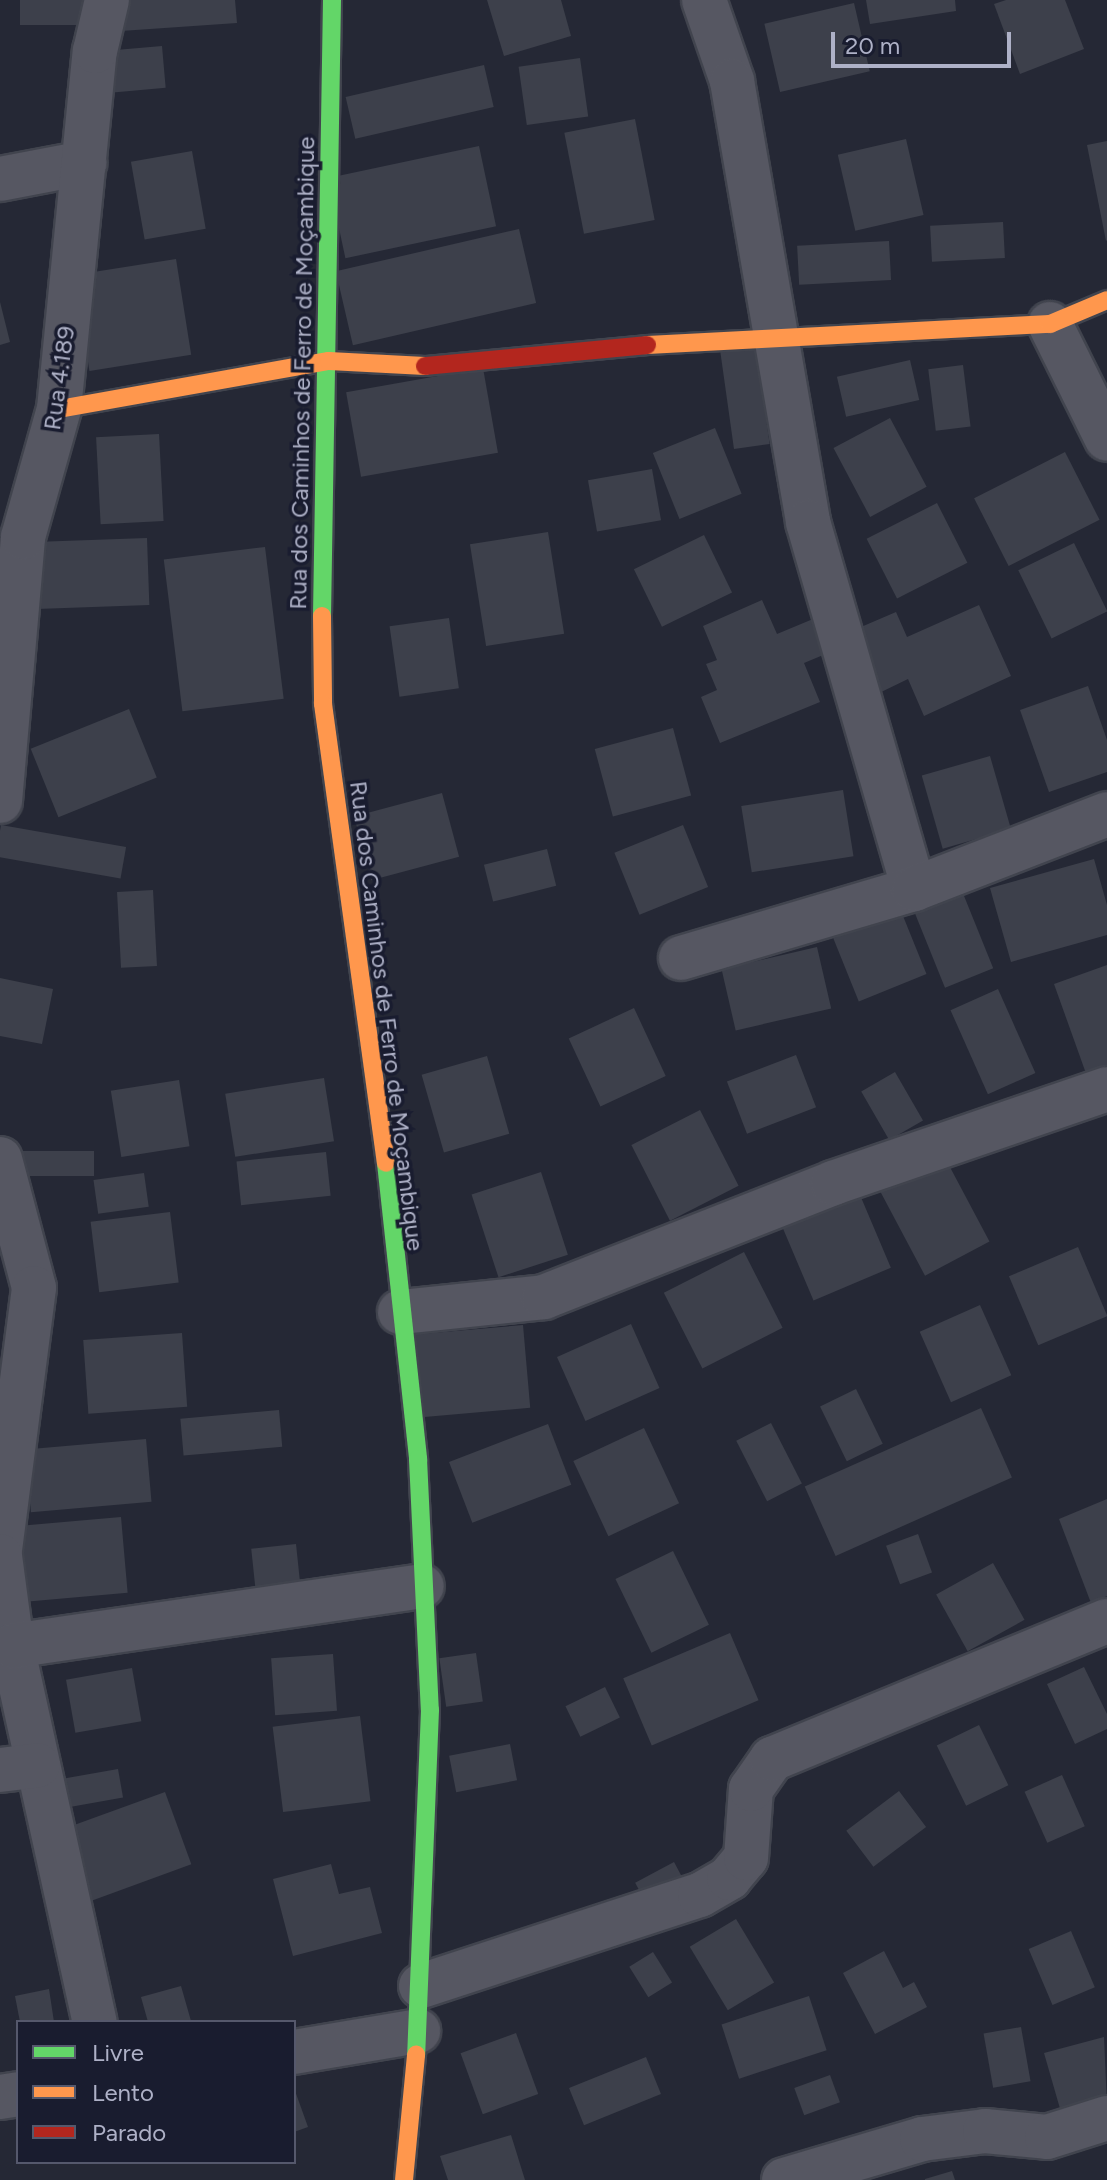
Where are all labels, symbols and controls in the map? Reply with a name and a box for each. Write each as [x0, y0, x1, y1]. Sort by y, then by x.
scale bar [835, 16, 1015, 66]
text: 20 m [845, 31, 900, 60]
street label: Rua dos Caminhos de Ferro de Moçambique [283, 136, 321, 610]
street label: Rua 4.189 [37, 324, 81, 432]
street label: Rua dos Caminhos de Ferro de Moçambique [344, 779, 430, 1253]
legend [16, 2020, 296, 2164]
text: Livre [92, 2038, 144, 2067]
text: Lento [92, 2078, 154, 2107]
text: Parado [92, 2118, 166, 2147]

